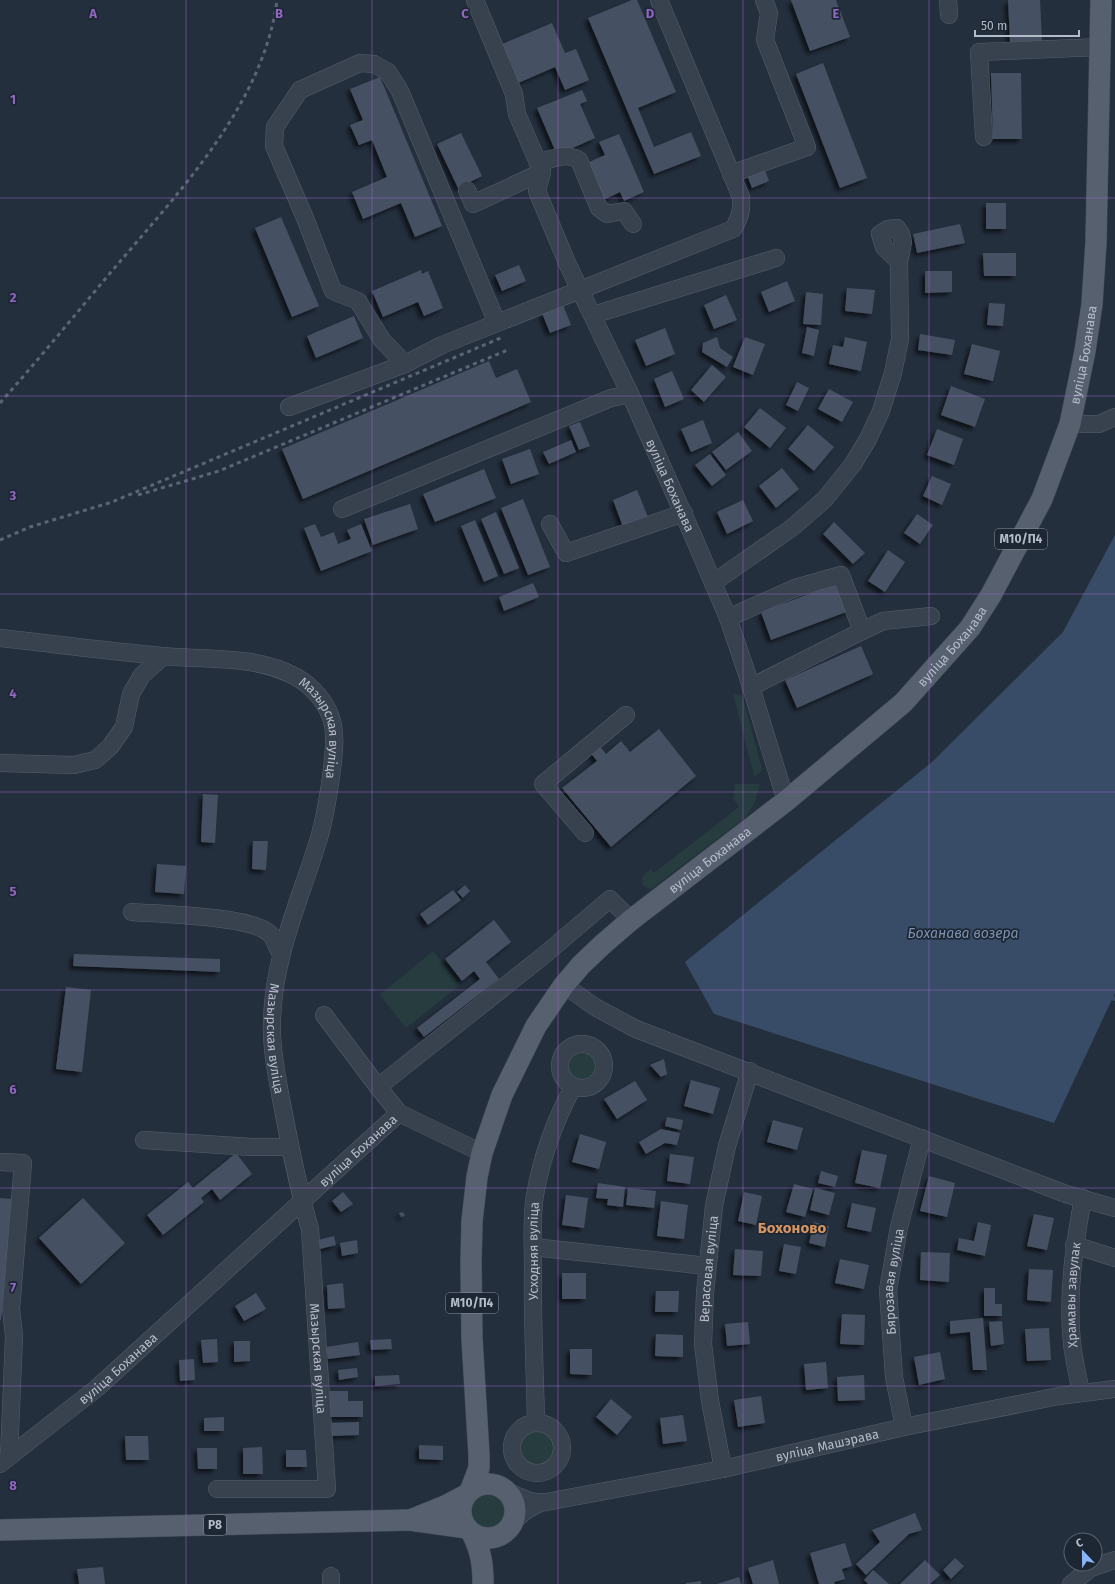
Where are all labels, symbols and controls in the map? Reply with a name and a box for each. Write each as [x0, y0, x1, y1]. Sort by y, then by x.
text: A [88, 6, 97, 21]
text: B [275, 6, 283, 21]
text: C [461, 6, 469, 21]
text: D [646, 6, 655, 21]
text: E [833, 6, 840, 21]
scale bar [975, 12, 1079, 38]
text: 50 m [981, 19, 1007, 33]
text: 1 [10, 92, 16, 107]
text: 2 [10, 290, 17, 305]
street label: вуліца Боханава [1067, 304, 1100, 405]
street label: вуліца Боханава [643, 437, 697, 534]
text: 3 [9, 488, 17, 503]
road number: М10/П4 [995, 529, 1047, 549]
street label: вуліца Боханава [914, 604, 990, 690]
street label: Мазырская вуліца [296, 674, 341, 780]
text: 4 [9, 686, 17, 701]
street label: вуліца Боханава [666, 824, 754, 896]
text: 5 [10, 884, 17, 899]
water label: Боханава возера [907, 925, 1019, 942]
street label: Мазырская вуліца [264, 982, 287, 1095]
text: 6 [9, 1082, 17, 1097]
street label: вуліца Боханава [316, 1112, 400, 1190]
street label: Усходняя вуліца [525, 1201, 542, 1300]
street label: Верасовая вуліца [697, 1215, 721, 1323]
district label: Бохоново [758, 1219, 826, 1237]
street label: Бярозавая вуліца [881, 1227, 907, 1335]
street label: Храмавы завулак [1063, 1241, 1084, 1349]
text: 7 [10, 1280, 16, 1295]
road number: М10/П4 [446, 1293, 498, 1313]
street label: Мазырская вуліца [307, 1303, 329, 1414]
street label: вуліца Боханава [76, 1330, 161, 1407]
street label: вуліца Машэрава [774, 1426, 880, 1465]
text: 8 [9, 1478, 17, 1493]
road number: Р8 [204, 1515, 226, 1535]
north arrow [1063, 1532, 1103, 1572]
text: С [1074, 1536, 1085, 1550]

